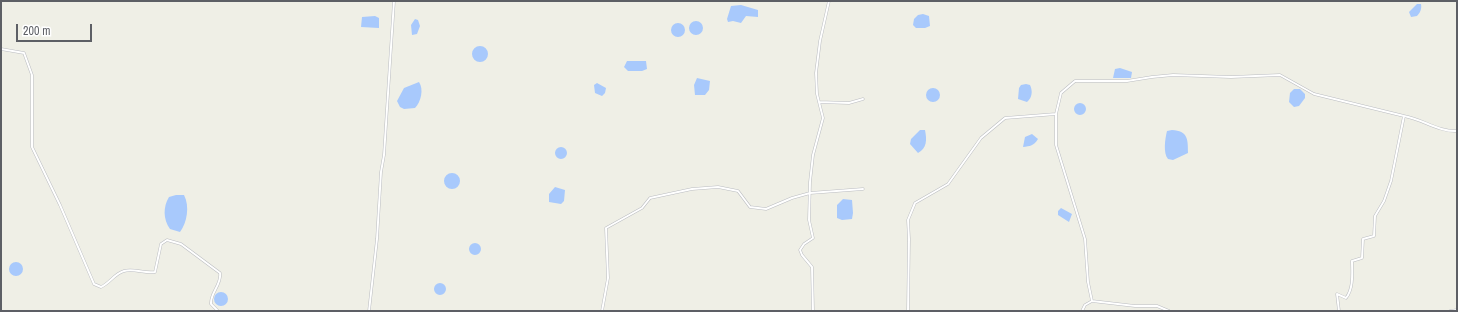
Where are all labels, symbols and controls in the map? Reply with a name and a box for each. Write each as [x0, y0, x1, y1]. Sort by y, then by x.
scale bar [18, 16, 94, 42]
text: 200 m [23, 23, 50, 39]

